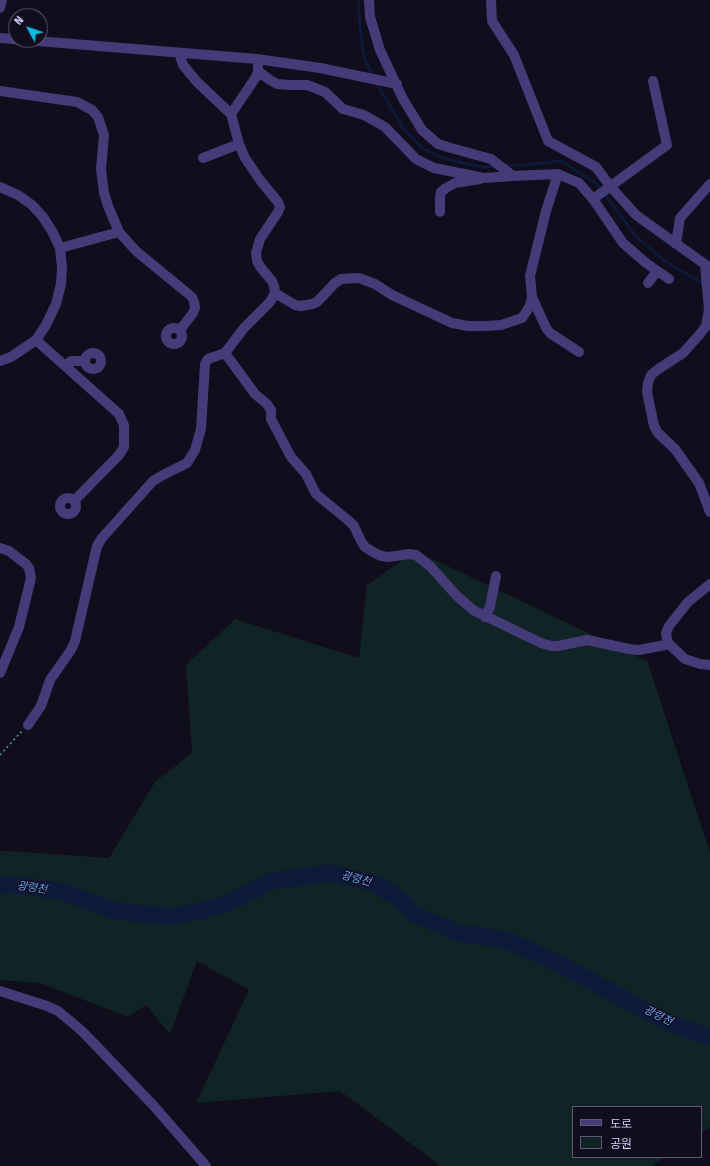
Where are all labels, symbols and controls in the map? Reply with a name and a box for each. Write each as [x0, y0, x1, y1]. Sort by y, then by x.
north arrow [8, 8, 48, 48]
text: N [12, 14, 27, 28]
water label: 광령천 [340, 869, 372, 889]
water label: 광령천 [16, 879, 48, 897]
water label: 광령천 [641, 1003, 675, 1029]
legend [572, 1106, 702, 1158]
text: 도로 [610, 1117, 632, 1131]
text: 공원 [610, 1137, 632, 1151]

